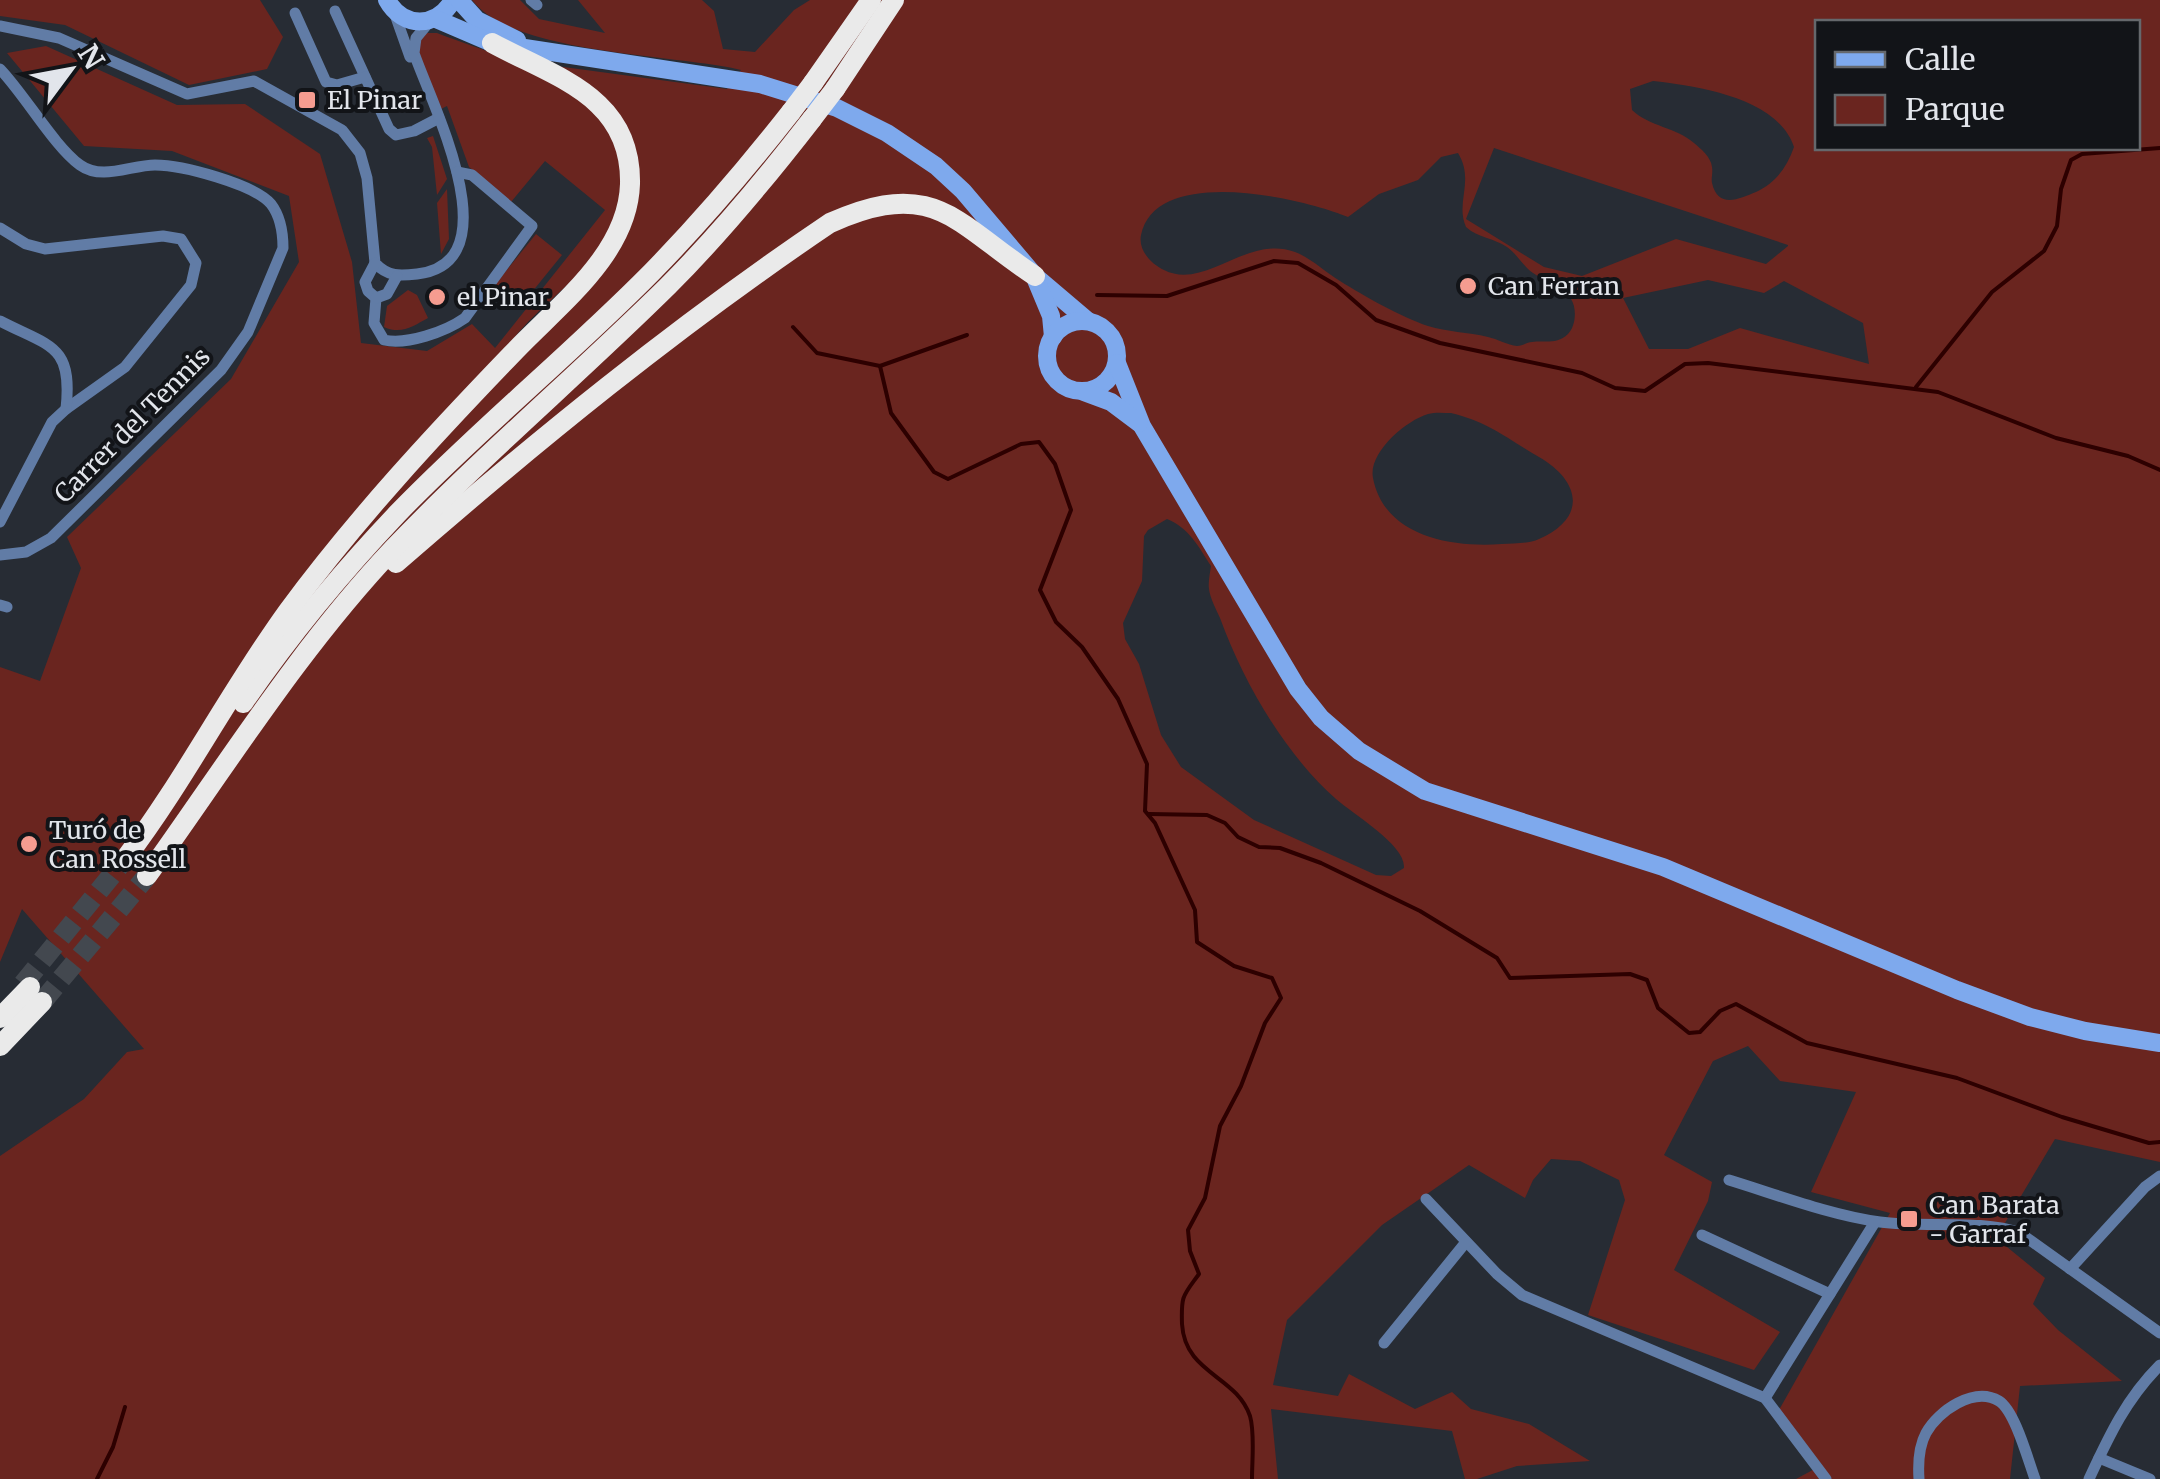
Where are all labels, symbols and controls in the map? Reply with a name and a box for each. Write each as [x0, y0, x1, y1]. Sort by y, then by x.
north arrow [20, 20, 120, 120]
legend [1815, 20, 2140, 150]
text: N [70, 38, 112, 76]
text: Calle [1905, 40, 1975, 78]
place label: El Pinar [327, 84, 422, 116]
marker: El Pinar [296, 89, 318, 111]
text: Parque [1905, 90, 2005, 128]
place label: Can Ferran [1488, 270, 1620, 302]
marker: Can Ferran [1457, 275, 1479, 297]
place label: el Pinar [457, 281, 549, 313]
marker: el Pinar [426, 286, 448, 308]
street label: Carrer del Tennis [47, 340, 217, 510]
place label: Turó de Can Rossell [49, 814, 186, 875]
marker: Turó de Can Rossell [18, 833, 40, 855]
place label: Can Barata - Garraf [1929, 1189, 2060, 1250]
marker: Can Barata - Garraf [1898, 1208, 1920, 1230]

